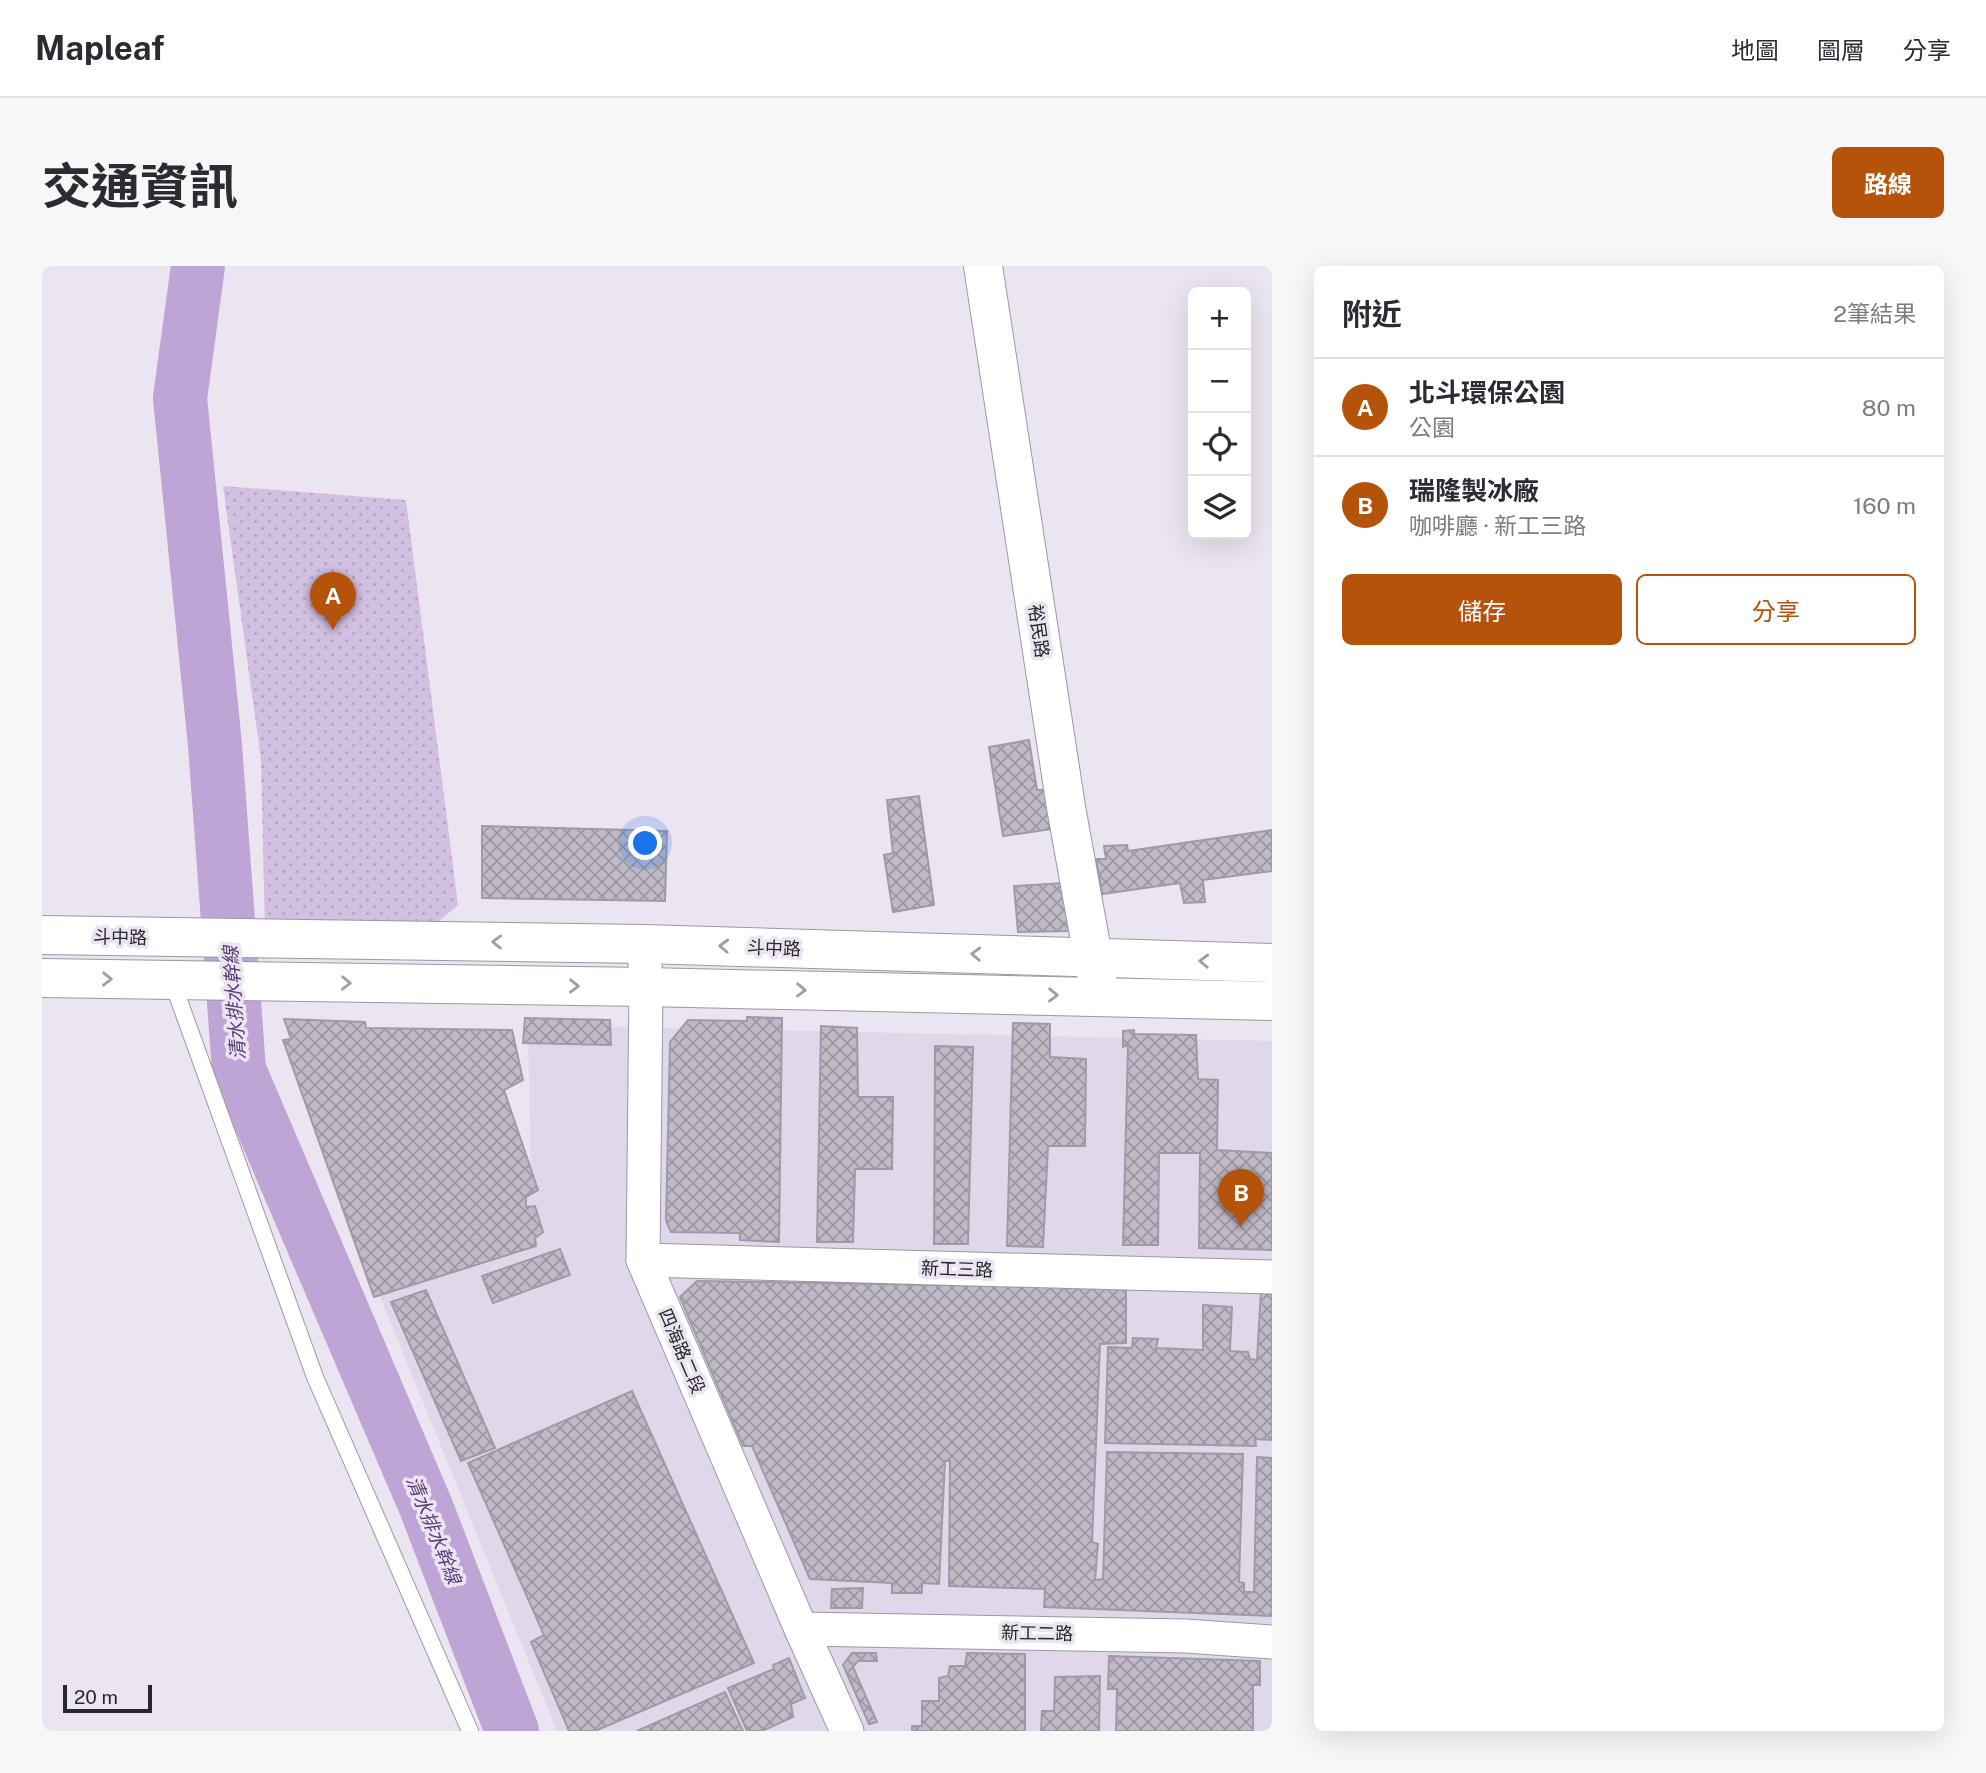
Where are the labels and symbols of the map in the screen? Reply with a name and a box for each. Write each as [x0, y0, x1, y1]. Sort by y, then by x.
pin: A [310, 572, 356, 630]
street label: 裕民路 [1025, 603, 1053, 659]
your location [628, 826, 662, 860]
street label: 斗中路 [93, 926, 147, 948]
one-way arrow [491, 934, 502, 950]
street label: 斗中路 [747, 937, 801, 959]
one-way arrow [719, 939, 730, 954]
water label: 清水排水幹線 [219, 943, 249, 1061]
one-way arrow [971, 946, 981, 962]
one-way arrow [1198, 953, 1209, 968]
one-way arrow [102, 972, 113, 987]
one-way arrow [342, 975, 352, 991]
one-way arrow [569, 978, 580, 994]
one-way arrow [796, 982, 807, 998]
one-way arrow [1048, 987, 1059, 1003]
pin: B [1218, 1169, 1264, 1227]
street label: 新工三路 [921, 1257, 993, 1281]
street label: 四海路二段 [655, 1305, 709, 1397]
water label: 清水排水幹線 [402, 1473, 466, 1589]
street label: 新工二路 [1001, 1622, 1073, 1644]
scale bar [63, 1682, 152, 1714]

